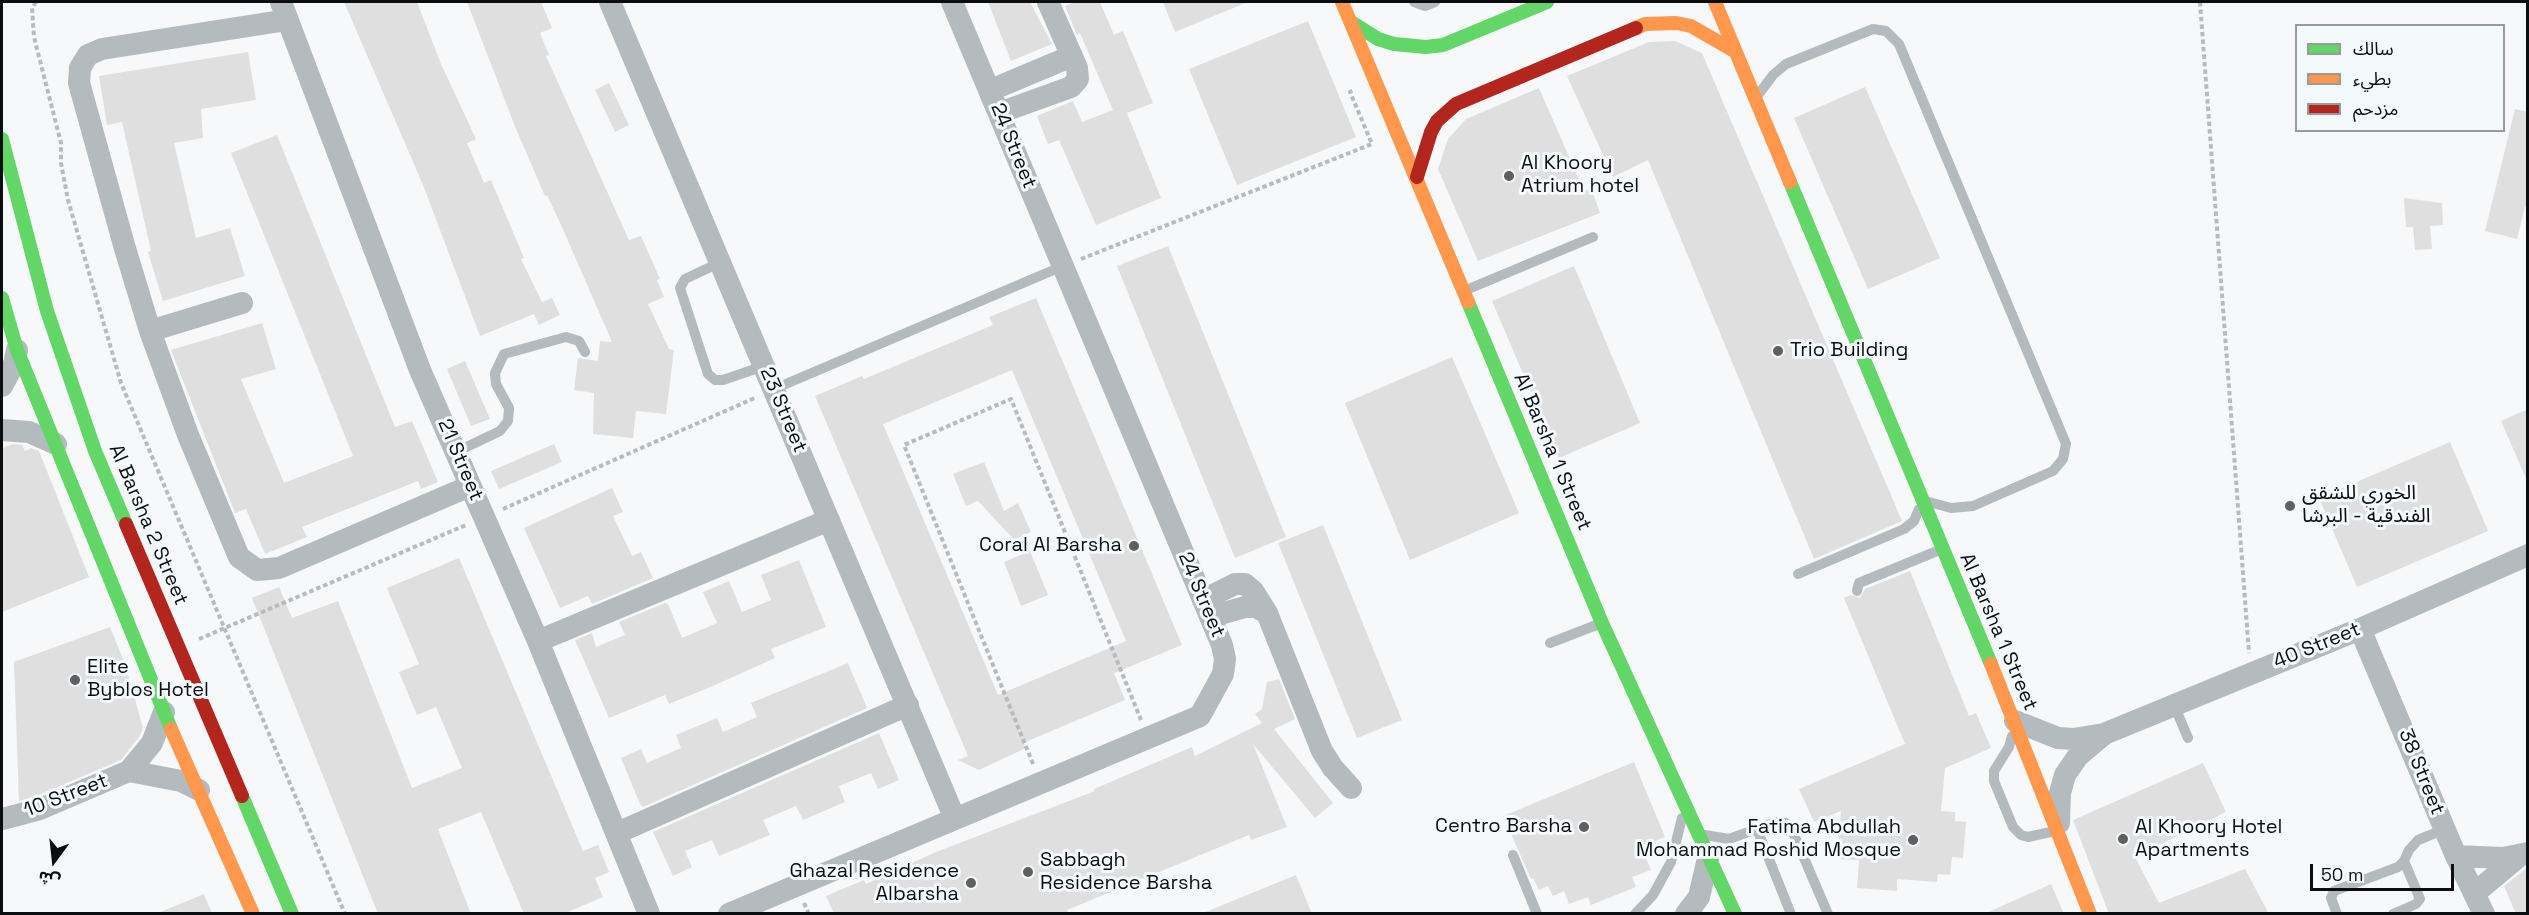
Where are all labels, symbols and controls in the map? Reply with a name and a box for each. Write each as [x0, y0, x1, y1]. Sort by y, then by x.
legend [2295, 24, 2505, 132]
text: سالك [2353, 37, 2394, 60]
text: بطيء [2353, 67, 2391, 90]
text: مزدحم [2353, 97, 2398, 120]
street label: 24 Street [985, 100, 1041, 192]
place label: Al Khoory Atrium hotel [1521, 152, 1639, 199]
marker: Al Khoory Atrium hotel [1502, 169, 1516, 183]
place label: Trio Building [1790, 339, 1908, 363]
marker: Trio Building [1771, 344, 1785, 358]
street label: 23 Street [754, 364, 812, 456]
street label: Al Barsha 1 Street [1508, 370, 1596, 534]
street label: 21 Street [432, 415, 488, 505]
street label: Al Barsha 2 Street [103, 441, 193, 609]
place label: الخوري للشقق الفندقية - البرشا [2302, 482, 2430, 529]
marker: الخوري للشقق الفندقية - البرشا [2283, 499, 2297, 513]
place label: Coral Al Barsha [979, 534, 1122, 558]
marker: Coral Al Barsha [1127, 539, 1141, 553]
street label: 24 Street [1172, 549, 1230, 641]
street label: Al Barsha 1 Street [1954, 550, 2042, 714]
street label: 40 Street [2270, 618, 2364, 674]
place label: Elite Byblos Hotel [87, 656, 209, 703]
marker: Elite Byblos Hotel [68, 673, 82, 687]
street label: 38 Street [2393, 725, 2449, 819]
street label: 10 Street [21, 769, 111, 823]
place label: Centro Barsha [1435, 815, 1572, 839]
place label: Fatima Abdullah Mohammad Roshid Mosque [1636, 816, 1901, 863]
place label: Al Khoory Hotel Apartments [2135, 816, 2282, 863]
marker: Centro Barsha [1577, 820, 1591, 834]
north arrow [24, 831, 84, 891]
marker: Al Khoory Hotel Apartments [2116, 832, 2130, 846]
marker: Fatima Abdullah Mohammad Roshid Mosque [1906, 833, 1920, 847]
place label: Sabbagh Residence Barsha [1040, 849, 1212, 896]
scale bar [2313, 852, 2457, 890]
place label: Ghazal Residence Albarsha [789, 860, 959, 907]
text: 50 m [2321, 863, 2363, 886]
marker: Sabbagh Residence Barsha [1021, 865, 1035, 879]
text: ش [36, 866, 63, 892]
marker: Ghazal Residence Albarsha [964, 876, 978, 890]

